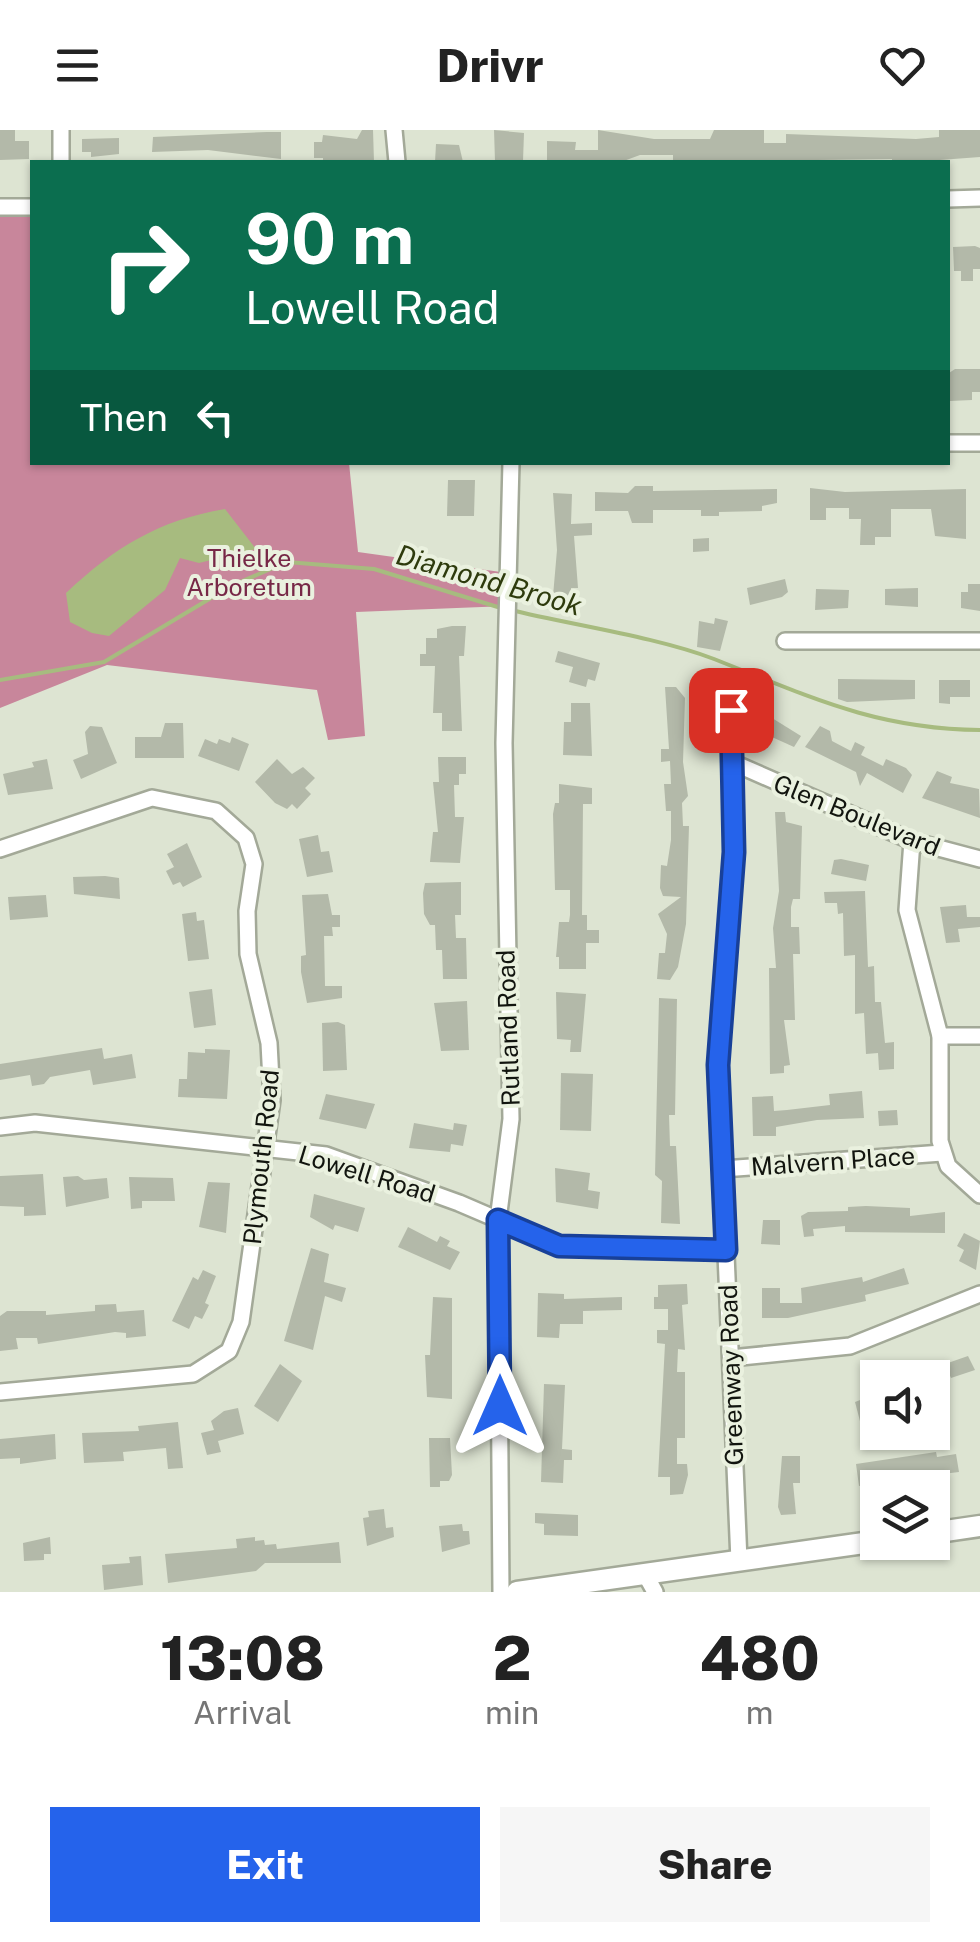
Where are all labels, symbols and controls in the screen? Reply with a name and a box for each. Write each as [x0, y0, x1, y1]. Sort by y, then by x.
icon: menu [50, 38, 105, 93]
icon: heart [875, 38, 930, 93]
text: Drivr [436, 39, 544, 92]
text: 90 m [245, 197, 415, 280]
icon: right [80, 200, 210, 330]
text: Lowell Road [245, 281, 499, 334]
icon: left [188, 390, 243, 445]
text: Then [80, 395, 168, 440]
water label: Diamond Brook [393, 537, 586, 622]
park label: Thielke Arboretum [186, 543, 312, 602]
pin [689, 668, 774, 753]
icon: arrive [704, 683, 759, 738]
street label: Glen Boulevard [769, 768, 945, 862]
street label: Rutland Road [490, 949, 526, 1107]
street label: Plymouth Road [237, 1068, 285, 1246]
street label: Lowell Road [295, 1139, 439, 1209]
street label: Malvern Place [750, 1140, 916, 1182]
street label: Greenway Road [713, 1284, 749, 1466]
position arrow [448, 1354, 552, 1458]
map controls [860, 1360, 950, 1560]
button: sound [860, 1360, 950, 1450]
button: layers [860, 1470, 950, 1560]
text: 13:08 [160, 1623, 325, 1694]
text: 2 [493, 1623, 532, 1694]
text: 480 [699, 1623, 820, 1694]
text: Arrival [193, 1694, 292, 1731]
text: min [485, 1694, 539, 1731]
text: m [746, 1694, 774, 1731]
button: Exit [50, 1807, 480, 1922]
button: Share [500, 1807, 930, 1922]

